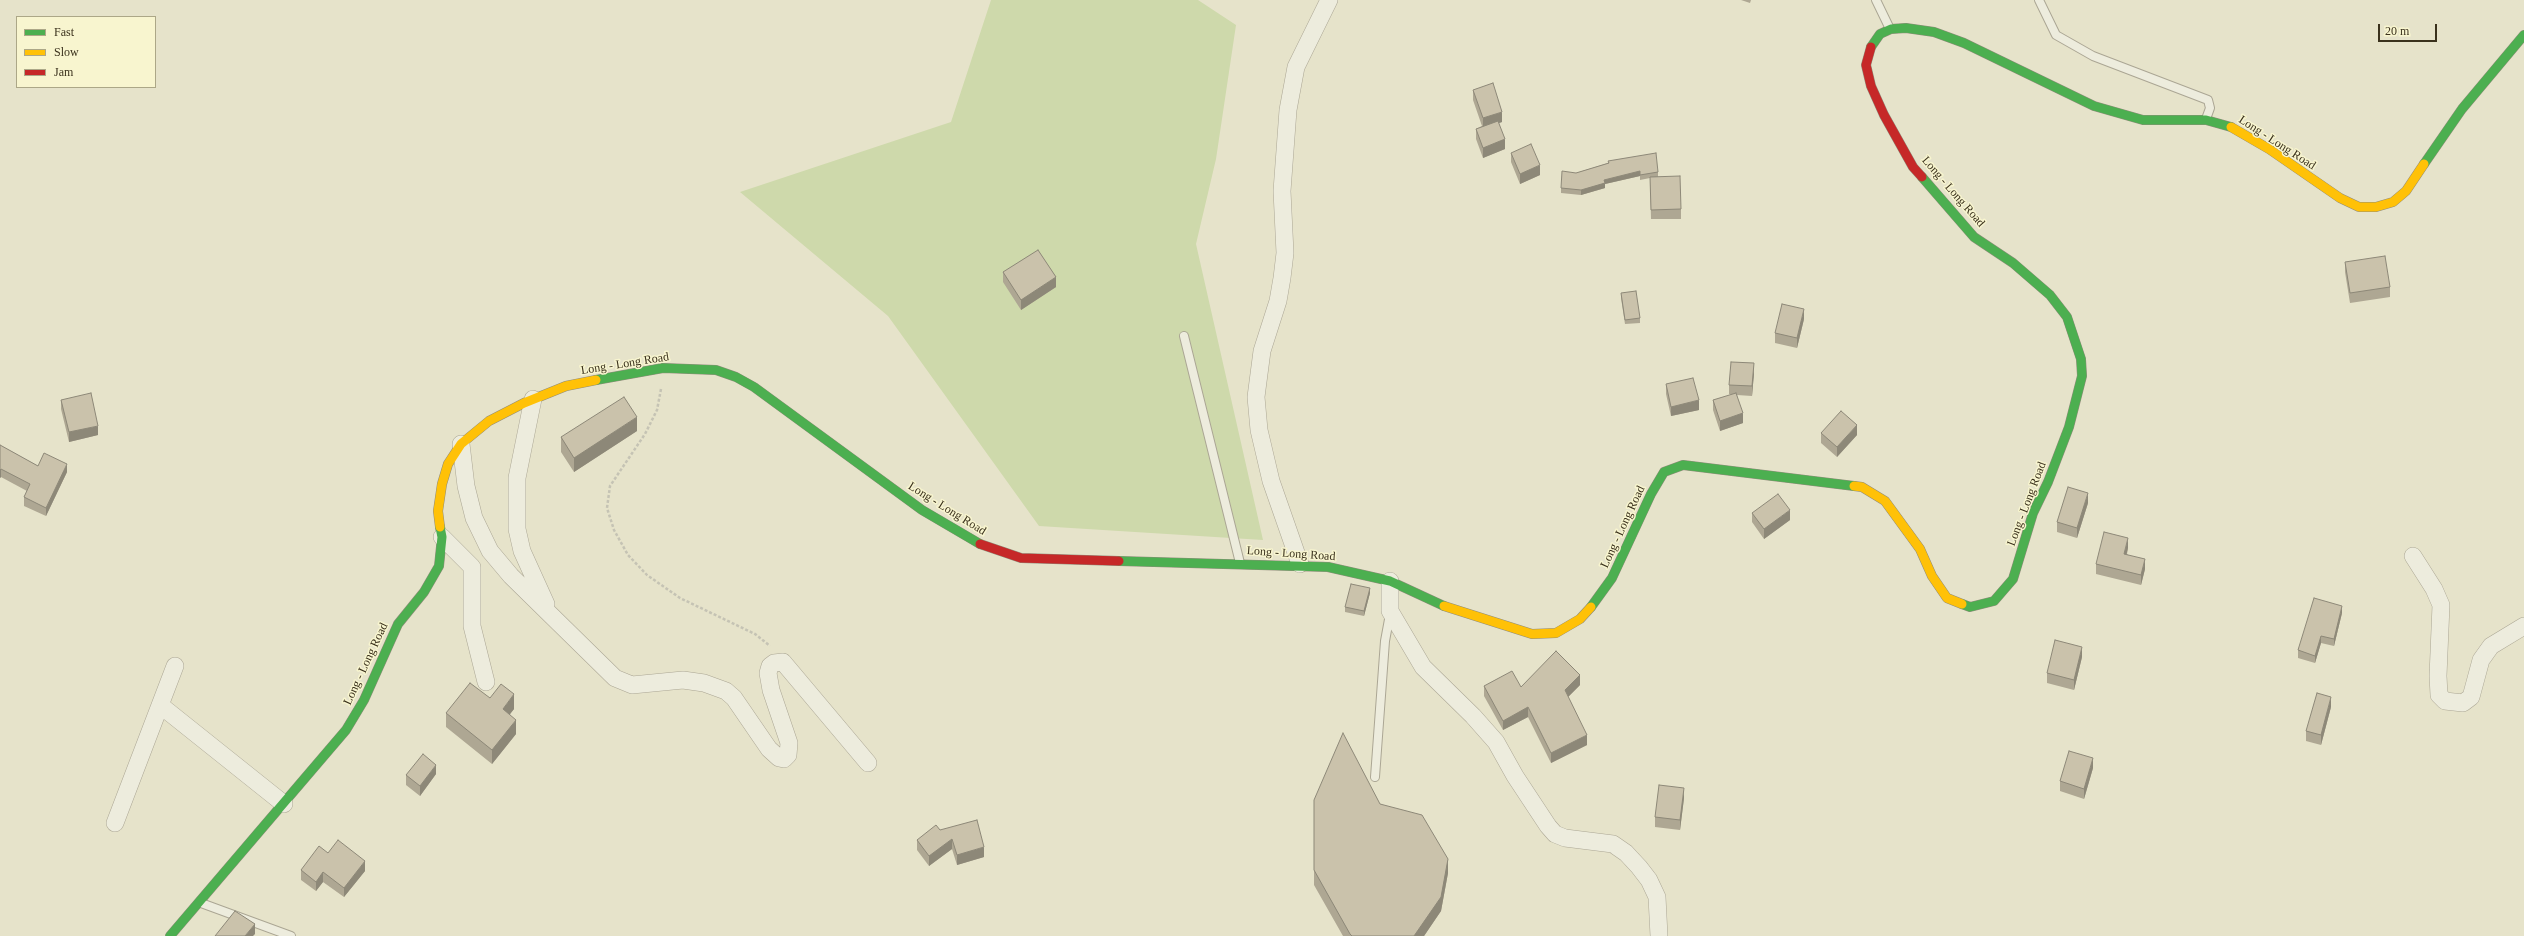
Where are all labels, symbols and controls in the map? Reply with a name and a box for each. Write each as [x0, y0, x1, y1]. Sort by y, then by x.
legend [16, 16, 156, 88]
scale bar [2380, 16, 2439, 42]
text: 20 m [2385, 24, 2409, 38]
text: Fast [54, 25, 74, 39]
text: Slow [54, 45, 79, 59]
text: Jam [54, 65, 73, 79]
street label: Long - Long Road [2236, 113, 2318, 173]
street label: Long - Long Road [1918, 154, 1988, 230]
street label: Long - Long Road [580, 350, 670, 378]
street label: Long - Long Road [2004, 460, 2050, 548]
street label: Long - Long Road [905, 479, 989, 539]
street label: Long - Long Road [1598, 484, 1648, 570]
street label: Long - Long Road [1246, 544, 1336, 564]
street label: Long - Long Road [341, 621, 391, 707]

